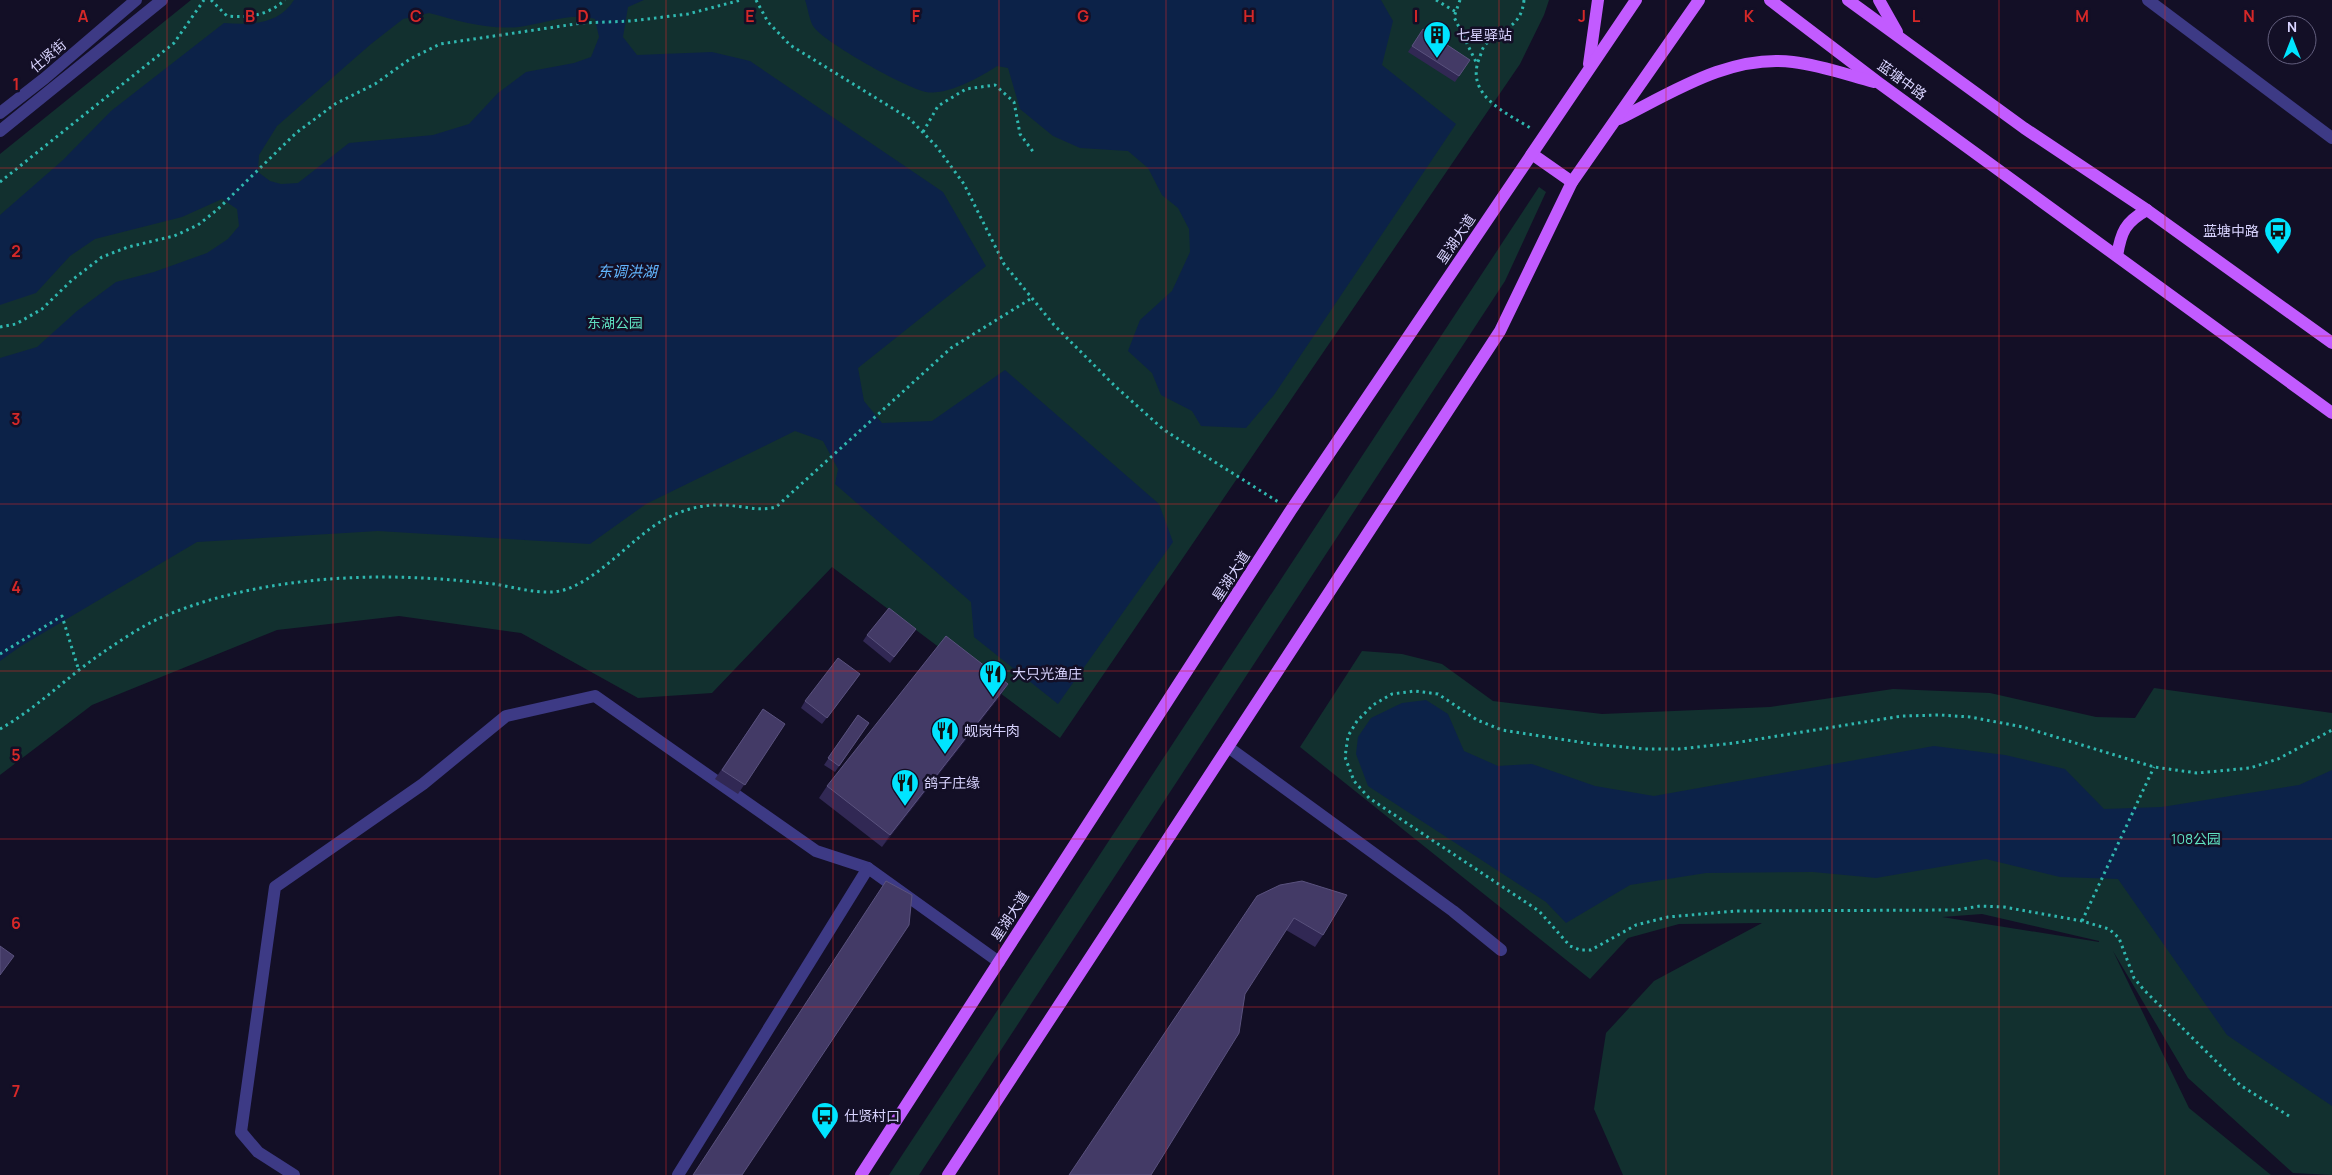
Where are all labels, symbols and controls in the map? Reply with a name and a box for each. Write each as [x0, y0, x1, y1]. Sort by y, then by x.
text: A [78, 5, 89, 27]
text: B [245, 5, 255, 27]
text: C [410, 5, 422, 27]
text: D [577, 5, 589, 27]
text: E [745, 5, 755, 27]
text: F [912, 5, 921, 27]
text: G [1077, 5, 1089, 27]
text: H [1243, 5, 1255, 27]
text: I [1414, 5, 1418, 27]
text: J [1578, 5, 1586, 27]
text: K [1744, 5, 1755, 27]
text: L [1912, 5, 1921, 27]
text: M [2075, 5, 2089, 27]
text: N [2243, 5, 2255, 27]
north arrow [2267, 15, 2317, 65]
text: N [2287, 17, 2297, 36]
building icon: 七星驿站 [1422, 20, 1452, 59]
place label: 七星驿站 [1456, 25, 1512, 44]
street label: 仕贤街 [25, 35, 70, 76]
street label: 蓝塘中路 [1874, 55, 1931, 104]
text: 1 [12, 73, 20, 95]
street label: 星湖大道 [1432, 210, 1479, 267]
bus stop icon: 蓝塘中路 [2263, 216, 2293, 255]
place label: 蓝塘中路 [2203, 221, 2259, 240]
text: 2 [11, 240, 21, 262]
water label: 东调洪湖 [597, 261, 659, 282]
park label: 东湖公园 [587, 313, 643, 332]
text: 3 [11, 408, 21, 430]
street label: 星湖大道 [1207, 547, 1254, 604]
text: 4 [11, 576, 21, 598]
restaurant icon: 大只光渔庄 [978, 659, 1008, 698]
place label: 大只光渔庄 [1012, 664, 1082, 683]
restaurant icon: 蚬岗牛肉 [930, 716, 960, 755]
place label: 蚬岗牛肉 [964, 721, 1020, 740]
text: 5 [11, 744, 21, 766]
restaurant icon: 鸽子庄缘 [890, 768, 920, 807]
place label: 鸽子庄缘 [924, 773, 980, 792]
park label: 108公园 [2171, 829, 2221, 848]
street label: 星湖大道 [986, 887, 1033, 944]
text: 6 [11, 912, 21, 934]
text: 7 [12, 1080, 20, 1102]
bus stop icon: 仕贤村口 [810, 1101, 840, 1140]
place label: 仕贤村口 [844, 1106, 900, 1125]

